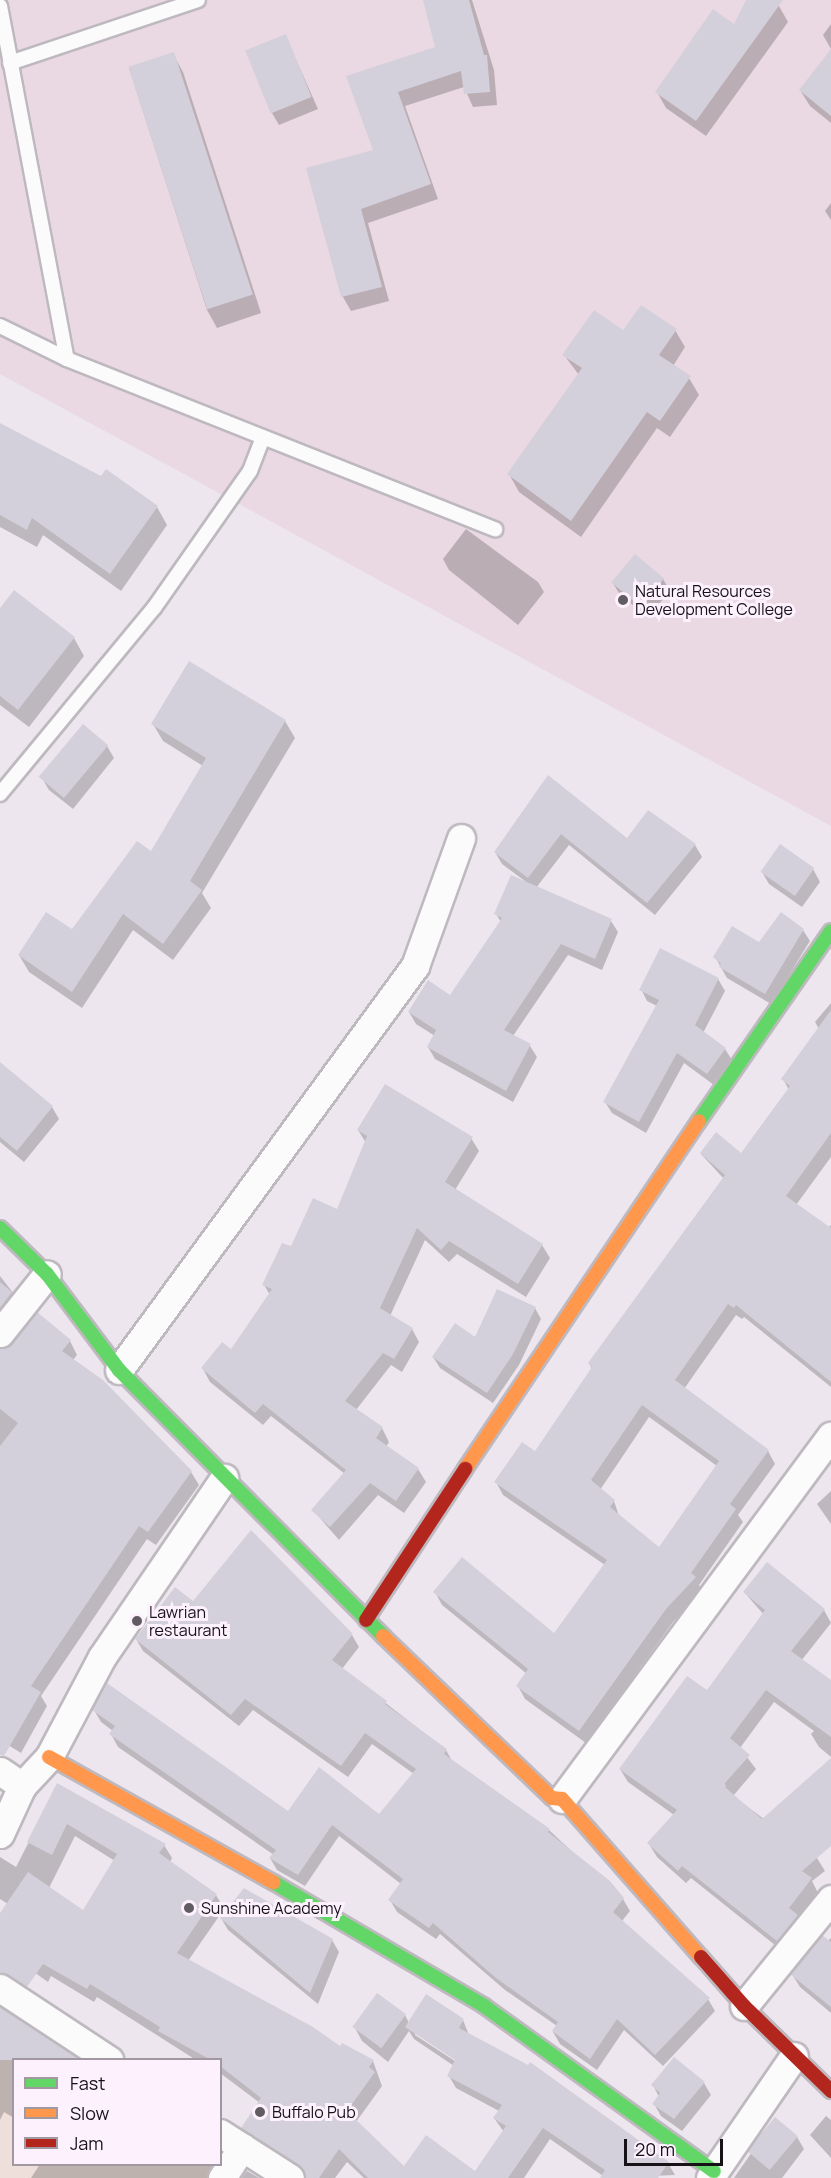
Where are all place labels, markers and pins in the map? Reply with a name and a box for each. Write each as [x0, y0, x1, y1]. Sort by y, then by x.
place label: Natural Resources Development College [635, 581, 793, 619]
marker: Natural Resources Development College [616, 593, 630, 607]
place label: Lawrian restaurant [149, 1602, 227, 1640]
marker: Lawrian restaurant [130, 1614, 144, 1628]
place label: Sunshine Academy [201, 1898, 342, 1918]
marker: Sunshine Academy [182, 1901, 196, 1915]
place label: Buffalo Pub [272, 2102, 356, 2122]
marker: Buffalo Pub [253, 2105, 267, 2119]

